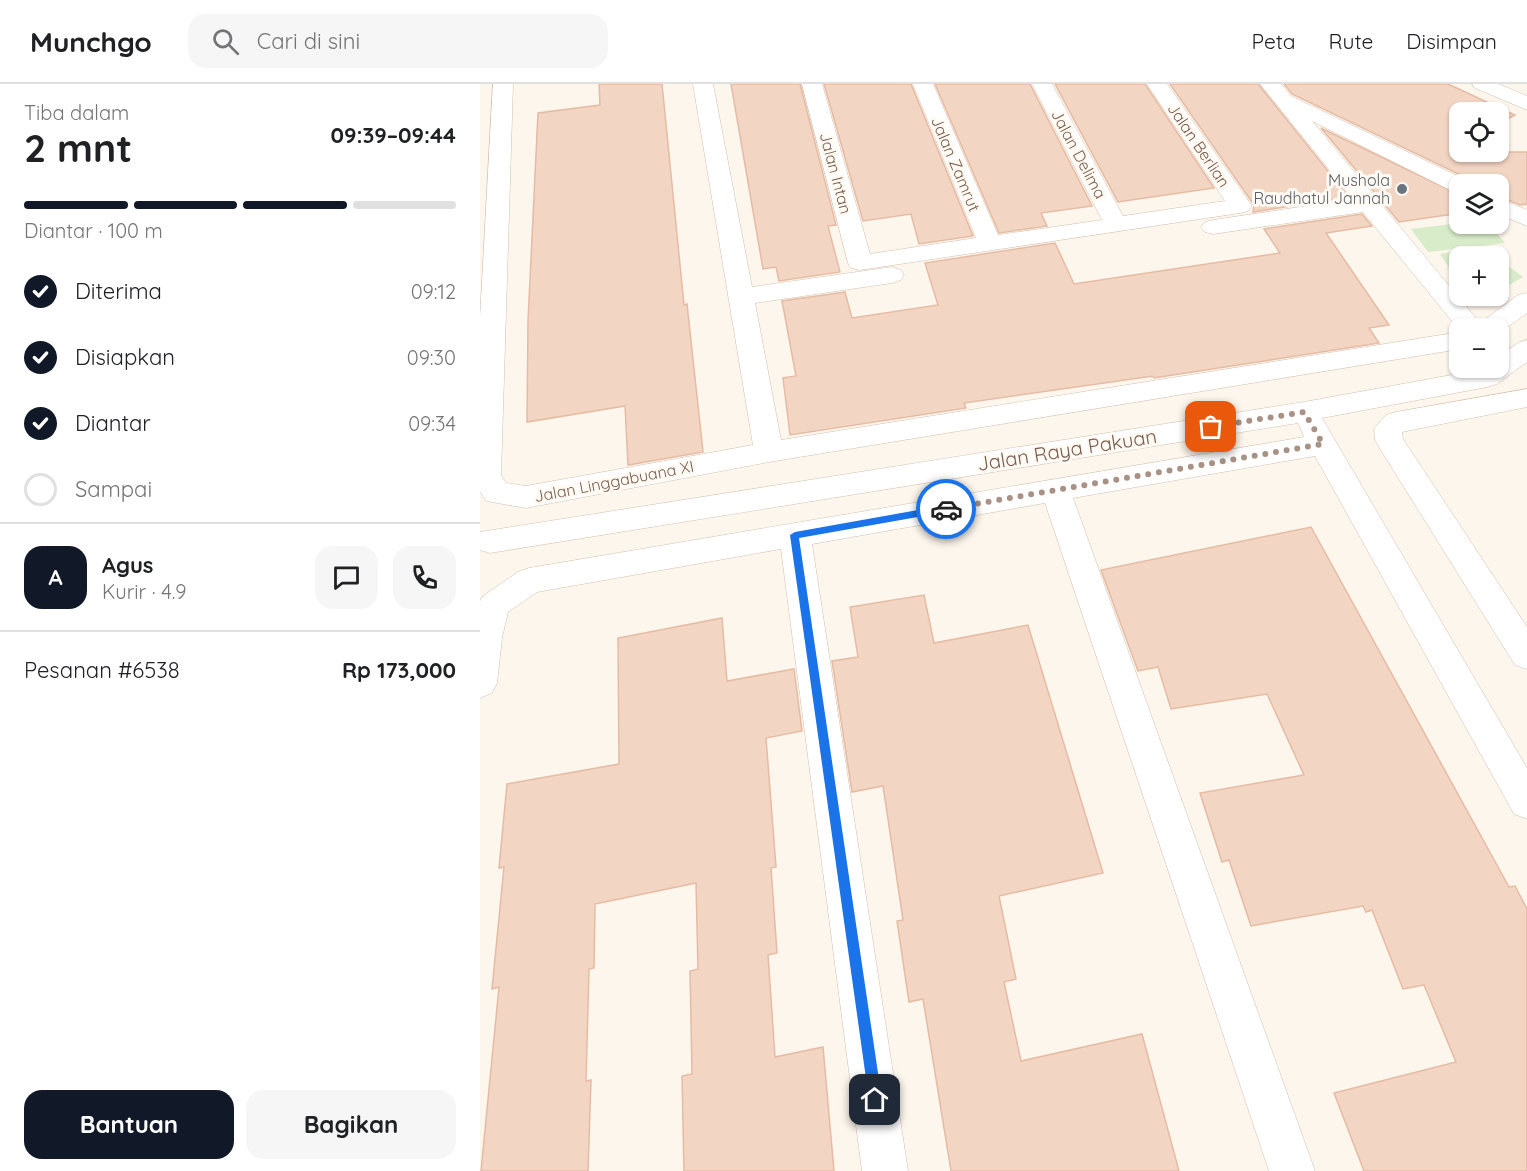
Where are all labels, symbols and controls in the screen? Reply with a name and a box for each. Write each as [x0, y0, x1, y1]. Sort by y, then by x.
search box [188, 14, 608, 68]
text: Munchgo [30, 24, 152, 59]
icon: search [209, 25, 242, 58]
text: Cari di sini [257, 27, 360, 55]
text: Peta [1252, 28, 1296, 54]
text: Rute [1329, 28, 1373, 54]
text: Disimpan [1406, 28, 1497, 54]
street label: Jalan Berlian [1163, 99, 1235, 191]
text: Tiba dalam [24, 100, 129, 125]
map controls [1449, 102, 1509, 378]
button: locate [1449, 102, 1509, 162]
street label: Jalan Delima [1047, 106, 1111, 202]
street label: Jalan Zamrut [927, 114, 985, 214]
text: 09:39–09:44 [330, 121, 456, 149]
text: 2 mnt [24, 123, 132, 172]
street label: Jalan Intan [816, 130, 856, 216]
place label: Mushola Raudhatul Jannah [1253, 170, 1390, 208]
button: layers [1449, 174, 1509, 234]
marker: Mushola Raudhatul Jannah [1395, 182, 1409, 196]
text: Diantar · 100 m [24, 218, 163, 243]
button: + [1449, 246, 1509, 306]
icon: check [24, 275, 57, 308]
text: Diterima [75, 277, 162, 305]
text: 09:12 [411, 279, 456, 304]
button: − [1449, 318, 1509, 378]
icon: check [24, 341, 57, 374]
text: Disiapkan [75, 343, 175, 371]
text: 09:30 [407, 345, 456, 370]
pin [1185, 401, 1236, 452]
icon: check [24, 407, 57, 440]
text: Diantar [75, 409, 151, 437]
icon: bag [1194, 410, 1227, 443]
text: 09:34 [408, 411, 456, 436]
street label: Jalan Raya Pakuan [975, 423, 1158, 476]
street label: Jalan Linggabuana XI [533, 456, 695, 506]
text: Sampai [75, 475, 152, 503]
courier [916, 479, 976, 539]
icon: car [930, 493, 963, 526]
button: chat [315, 546, 378, 609]
button: phone [393, 546, 456, 609]
text: Agus [102, 551, 153, 579]
text: A [48, 563, 63, 591]
text: Kurir · 4.9 [102, 579, 186, 604]
text: Pesanan #6538 [24, 656, 180, 684]
text: Rp 173,000 [342, 656, 456, 684]
pin [849, 1074, 900, 1125]
icon: home [858, 1083, 891, 1116]
button: Bantuan [24, 1090, 234, 1159]
button: Bagikan [246, 1090, 456, 1159]

